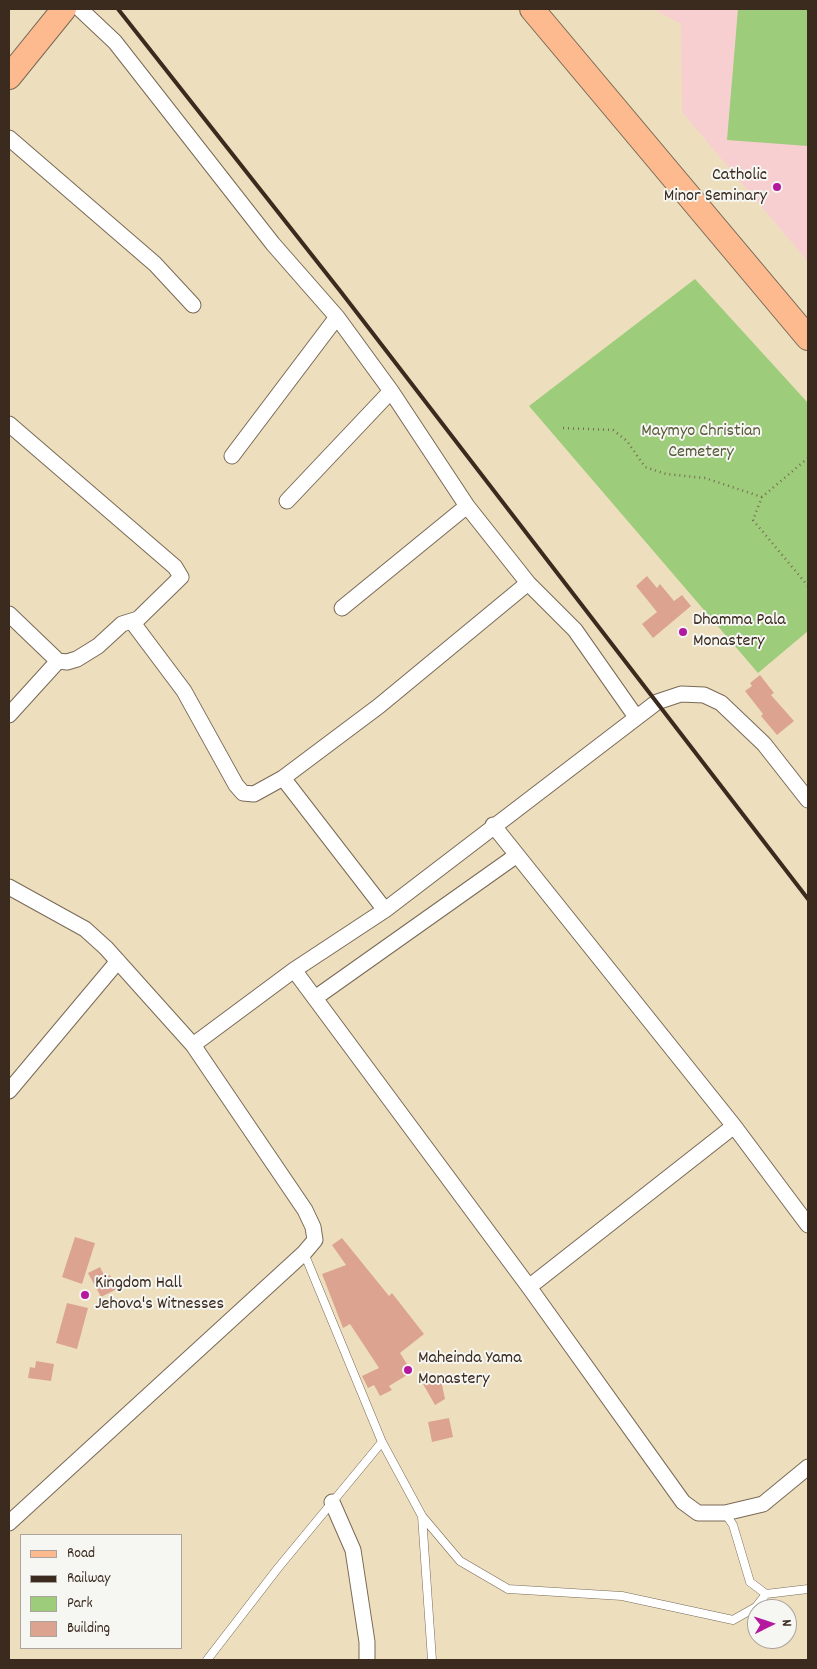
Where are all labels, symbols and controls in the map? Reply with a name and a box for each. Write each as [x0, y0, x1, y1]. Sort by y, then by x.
place label: Catholic Minor Seminary [664, 166, 767, 208]
marker: Catholic Minor Seminary [771, 181, 783, 193]
park label: Maymyo Christian Cemetery [641, 422, 761, 464]
place label: Dhamma Pala Monastery [693, 611, 786, 654]
marker: Dhamma Pala Monastery [677, 626, 689, 638]
place label: Kingdom Hall Jehova's Witnesses [95, 1274, 224, 1316]
marker: Kingdom Hall Jehova's Witnesses [79, 1289, 91, 1301]
place label: Maheinda Yama Monastery [418, 1349, 522, 1392]
marker: Maheinda Yama Monastery [402, 1364, 414, 1376]
legend [20, 1534, 182, 1649]
text: Road [67, 1543, 95, 1565]
text: Railway [67, 1568, 110, 1590]
text: Park [67, 1593, 93, 1615]
north arrow [747, 1599, 797, 1649]
text: Building [67, 1618, 110, 1640]
text: N [776, 1619, 796, 1627]

